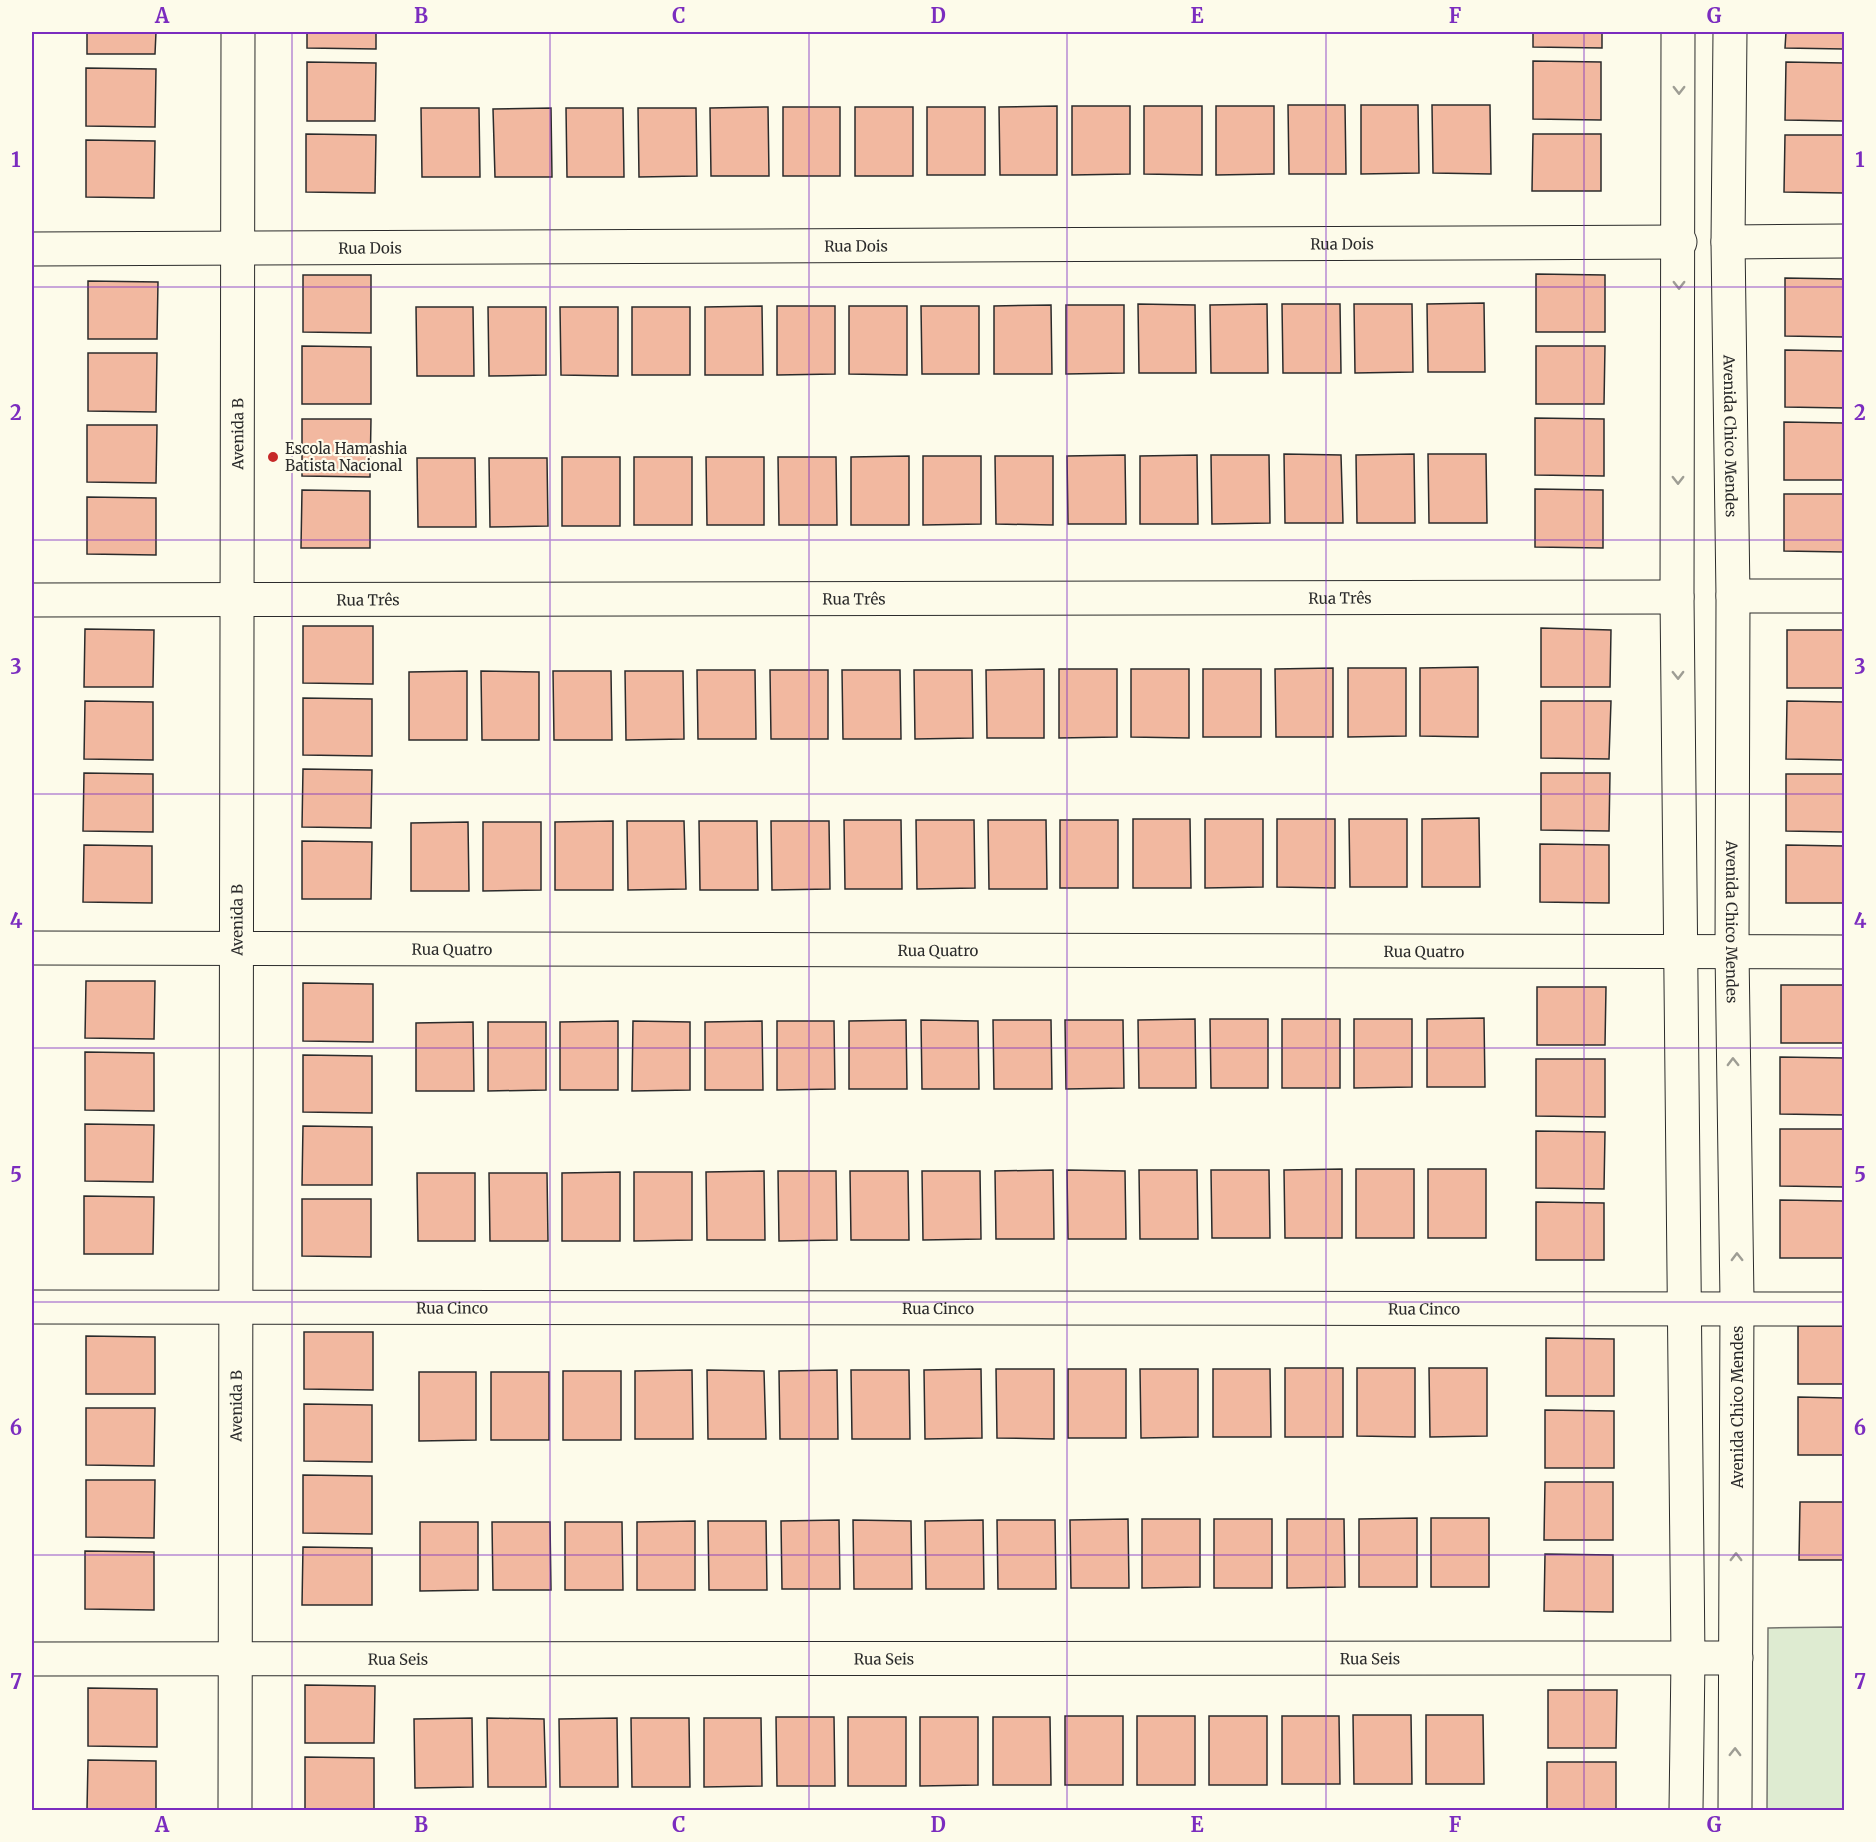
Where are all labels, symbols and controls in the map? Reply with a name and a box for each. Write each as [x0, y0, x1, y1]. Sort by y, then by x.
text: A [154, 3, 170, 28]
text: B [414, 3, 428, 28]
text: C [672, 3, 686, 28]
text: D [930, 3, 946, 28]
text: E [1190, 3, 1204, 28]
text: F [1449, 3, 1462, 28]
text: G [1707, 3, 1722, 28]
one-way arrow [1673, 85, 1685, 94]
text: 1 [11, 147, 21, 172]
text: 1 [1855, 147, 1865, 172]
street label: Rua Dois [1310, 234, 1374, 253]
street label: Rua Dois [824, 236, 888, 255]
street label: Rua Dois [338, 238, 402, 257]
one-way arrow [1673, 280, 1685, 289]
street label: Avenida Chico Mendes [1720, 354, 1741, 517]
street label: Avenida B [228, 398, 247, 471]
text: 2 [10, 400, 22, 425]
text: 2 [1854, 400, 1866, 425]
place label: Escola Hamashia Batista Nacional [285, 439, 407, 475]
marker: Escola Hamashia Batista Nacional [266, 450, 280, 464]
one-way arrow [1672, 475, 1684, 484]
street label: Rua Três [1308, 588, 1372, 607]
street label: Rua Três [822, 589, 886, 608]
street label: Rua Três [336, 590, 400, 609]
text: 3 [10, 654, 22, 679]
text: 3 [1854, 654, 1866, 679]
one-way arrow [1672, 670, 1684, 679]
street label: Avenida Chico Mendes [1722, 840, 1742, 1003]
street label: Avenida B [227, 884, 246, 957]
text: 4 [10, 908, 23, 933]
text: 4 [1854, 908, 1867, 933]
street label: Rua Quatro [412, 939, 493, 959]
street label: Rua Quatro [898, 940, 979, 960]
street label: Rua Quatro [1384, 941, 1465, 961]
one-way arrow [1727, 1058, 1740, 1067]
text: 5 [10, 1162, 22, 1187]
text: 5 [1854, 1162, 1866, 1187]
one-way arrow [1730, 1253, 1743, 1262]
street label: Rua Cinco [416, 1298, 488, 1317]
street label: Rua Cinco [902, 1298, 974, 1318]
street label: Rua Cinco [1388, 1299, 1460, 1318]
street label: Avenida Chico Mendes [1728, 1326, 1747, 1489]
street label: Avenida B [226, 1370, 245, 1443]
text: 6 [10, 1415, 22, 1440]
text: 6 [1854, 1415, 1866, 1440]
one-way arrow [1730, 1553, 1743, 1562]
street label: Rua Seis [368, 1649, 428, 1668]
street label: Rua Seis [854, 1649, 914, 1668]
street label: Rua Seis [1340, 1649, 1400, 1668]
text: 7 [10, 1669, 22, 1694]
text: 7 [1854, 1669, 1866, 1694]
one-way arrow [1729, 1748, 1741, 1757]
text: A [154, 1812, 170, 1837]
text: B [414, 1812, 428, 1837]
text: C [672, 1812, 686, 1837]
text: D [930, 1812, 946, 1837]
text: E [1190, 1812, 1204, 1837]
text: F [1449, 1812, 1462, 1837]
text: G [1707, 1812, 1722, 1837]

